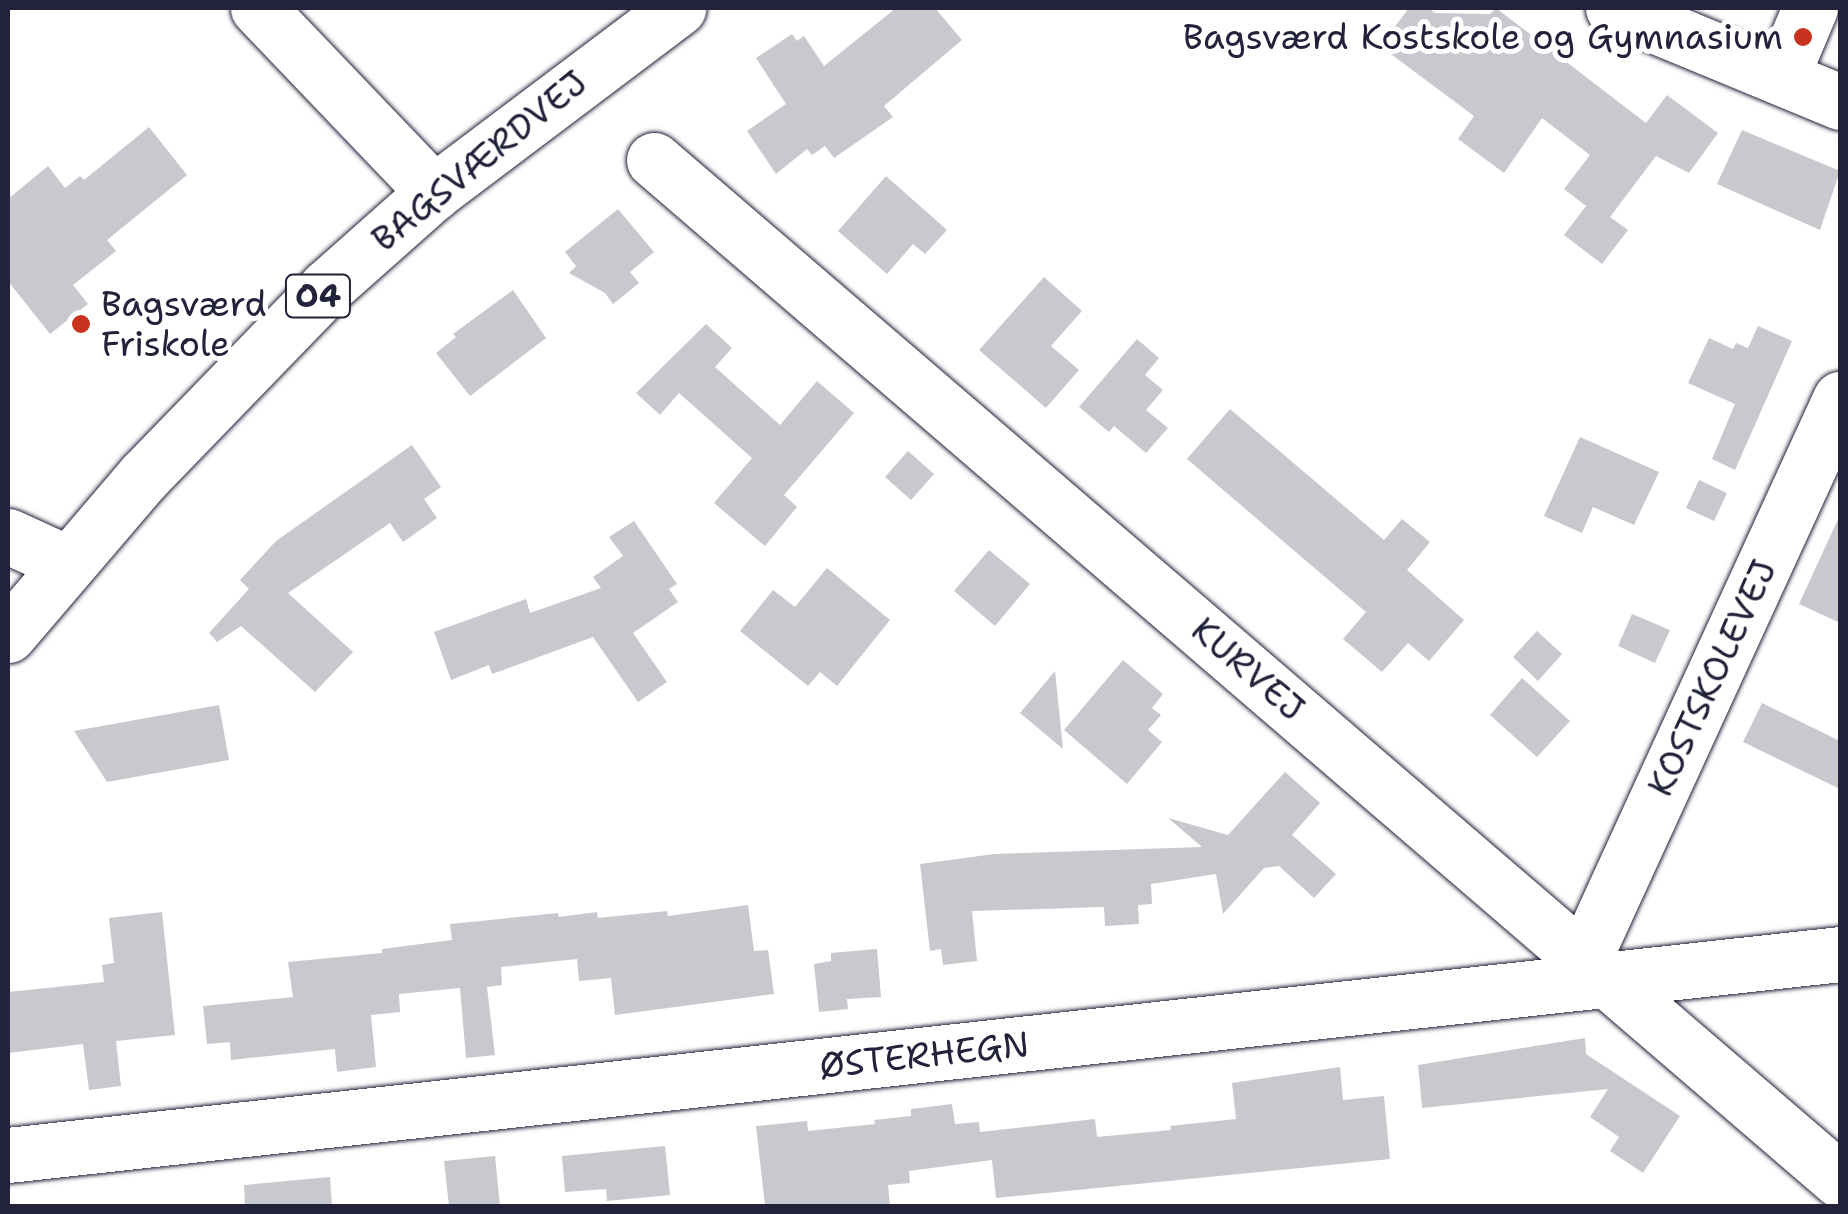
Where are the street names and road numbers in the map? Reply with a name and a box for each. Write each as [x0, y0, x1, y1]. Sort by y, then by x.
street label: BAGSVÆRDVEJ [363, 62, 595, 260]
road number: O4 [283, 269, 353, 323]
street label: KOSTSKOLEVEJ [1639, 553, 1785, 803]
street label: KURVEJ [1183, 609, 1313, 729]
street label: ØSTERHEGN [817, 1023, 1031, 1087]

